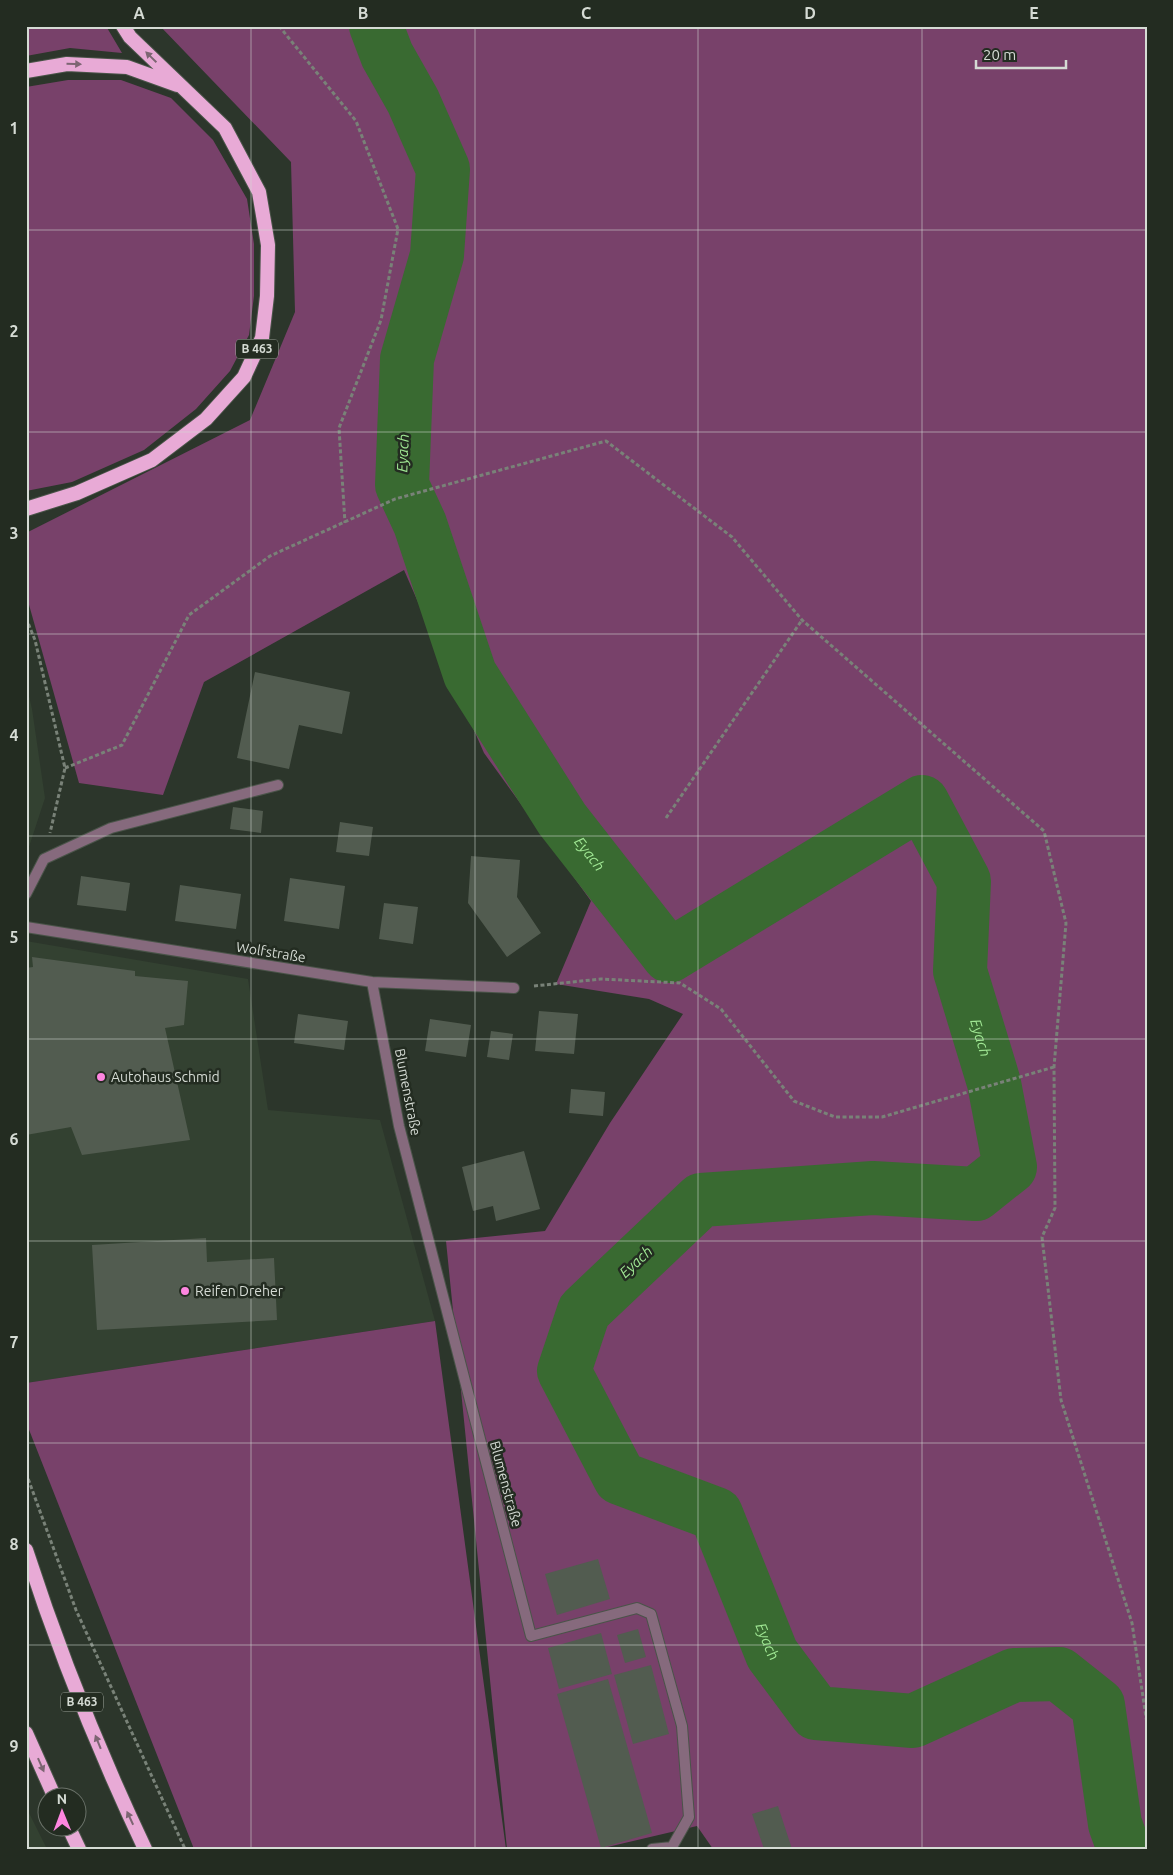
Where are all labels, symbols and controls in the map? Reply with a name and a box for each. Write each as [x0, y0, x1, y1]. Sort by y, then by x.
text: A [133, 4, 145, 22]
text: B [358, 4, 368, 22]
text: C [581, 4, 591, 22]
text: D [804, 4, 816, 22]
text: E [1029, 4, 1039, 22]
scale bar [976, 38, 1066, 70]
text: 20 m [983, 46, 1016, 63]
one-way arrow [146, 51, 158, 63]
one-way arrow [67, 61, 83, 69]
text: 1 [9, 119, 19, 137]
text: 2 [9, 322, 19, 340]
road number: B 463 [236, 339, 278, 358]
water label: Eyach [393, 433, 412, 473]
text: 3 [9, 524, 19, 542]
text: 4 [9, 726, 19, 744]
water label: Eyach [571, 833, 608, 874]
text: 5 [9, 928, 19, 946]
street label: Wolfstraße [235, 939, 307, 965]
water label: Eyach [967, 1017, 995, 1059]
street label: Blumenstraße [392, 1047, 424, 1137]
place label: Autohaus Schmid [111, 1069, 220, 1085]
marker: Autohaus Schmid [95, 1071, 107, 1083]
text: 6 [9, 1130, 19, 1148]
water label: Eyach [616, 1242, 656, 1281]
place label: Reifen Dreher [195, 1283, 284, 1299]
marker: Reifen Dreher [179, 1285, 191, 1297]
text: 7 [9, 1333, 19, 1351]
street label: Blumenstraße [487, 1439, 525, 1529]
text: 8 [9, 1535, 19, 1553]
water label: Eyach [752, 1620, 783, 1664]
road number: B 463 [61, 1692, 103, 1711]
one-way arrow [93, 1735, 101, 1749]
text: 9 [9, 1737, 19, 1755]
one-way arrow [36, 1758, 45, 1773]
north arrow [38, 1788, 88, 1838]
text: N [56, 1791, 67, 1807]
one-way arrow [126, 1811, 134, 1825]

